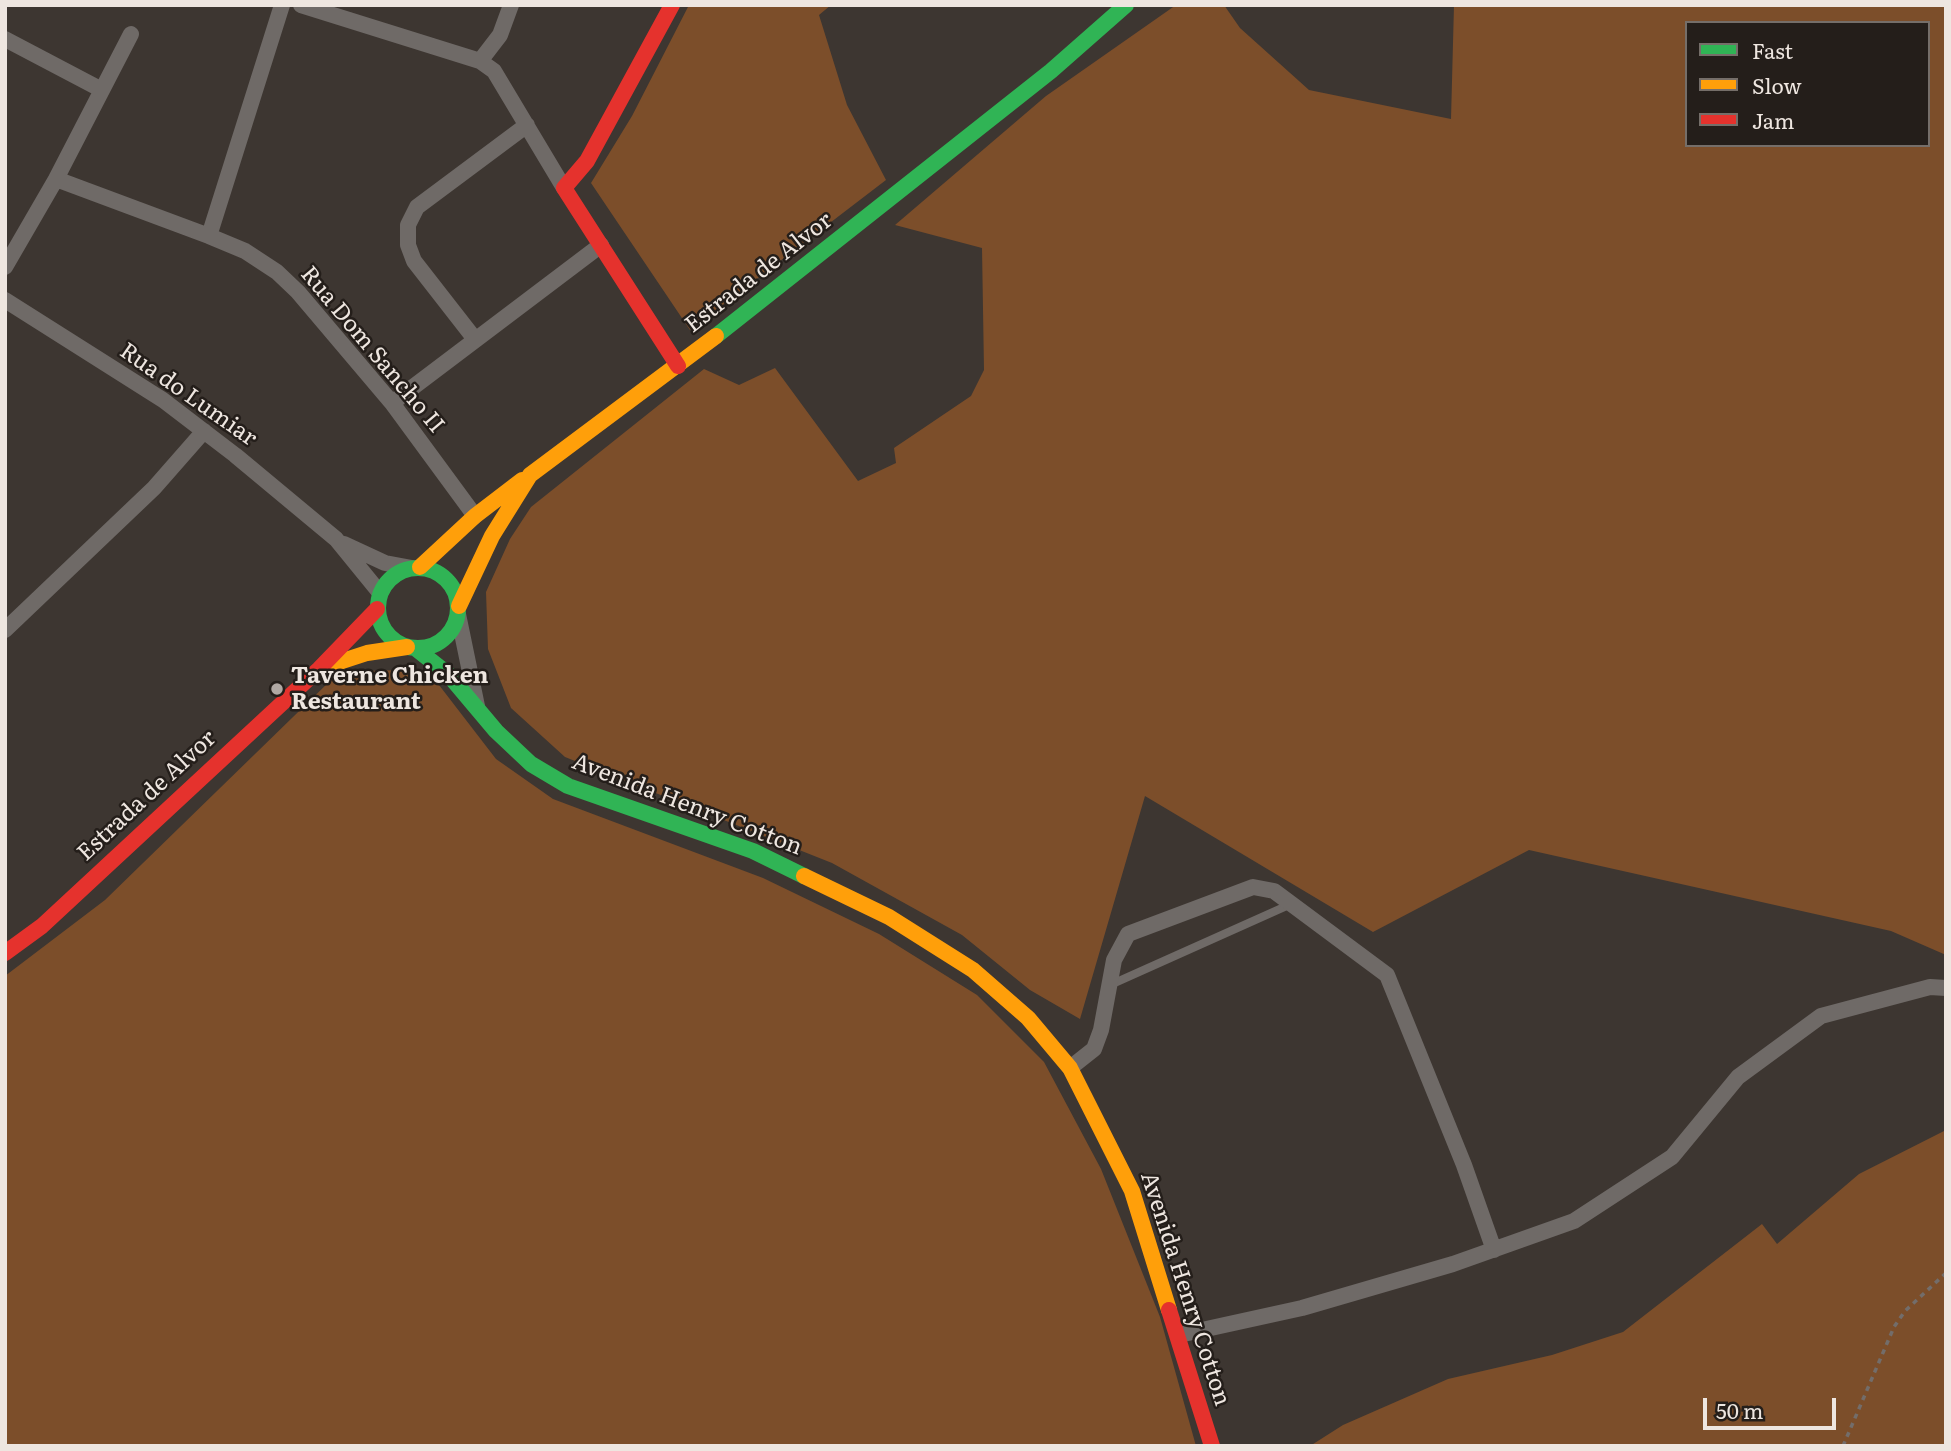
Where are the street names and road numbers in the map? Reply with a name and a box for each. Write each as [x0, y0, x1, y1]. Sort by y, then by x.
street label: Estrada de Alvor [680, 207, 838, 339]
street label: Rua Dom Sancho II [294, 261, 450, 439]
street label: Rua do Lumiar [114, 338, 262, 452]
street label: Estrada de Alvor [72, 725, 222, 867]
street label: Avenida Henry Cotton [568, 748, 806, 862]
street label: Avenida Henry Cotton [1134, 1169, 1236, 1409]

